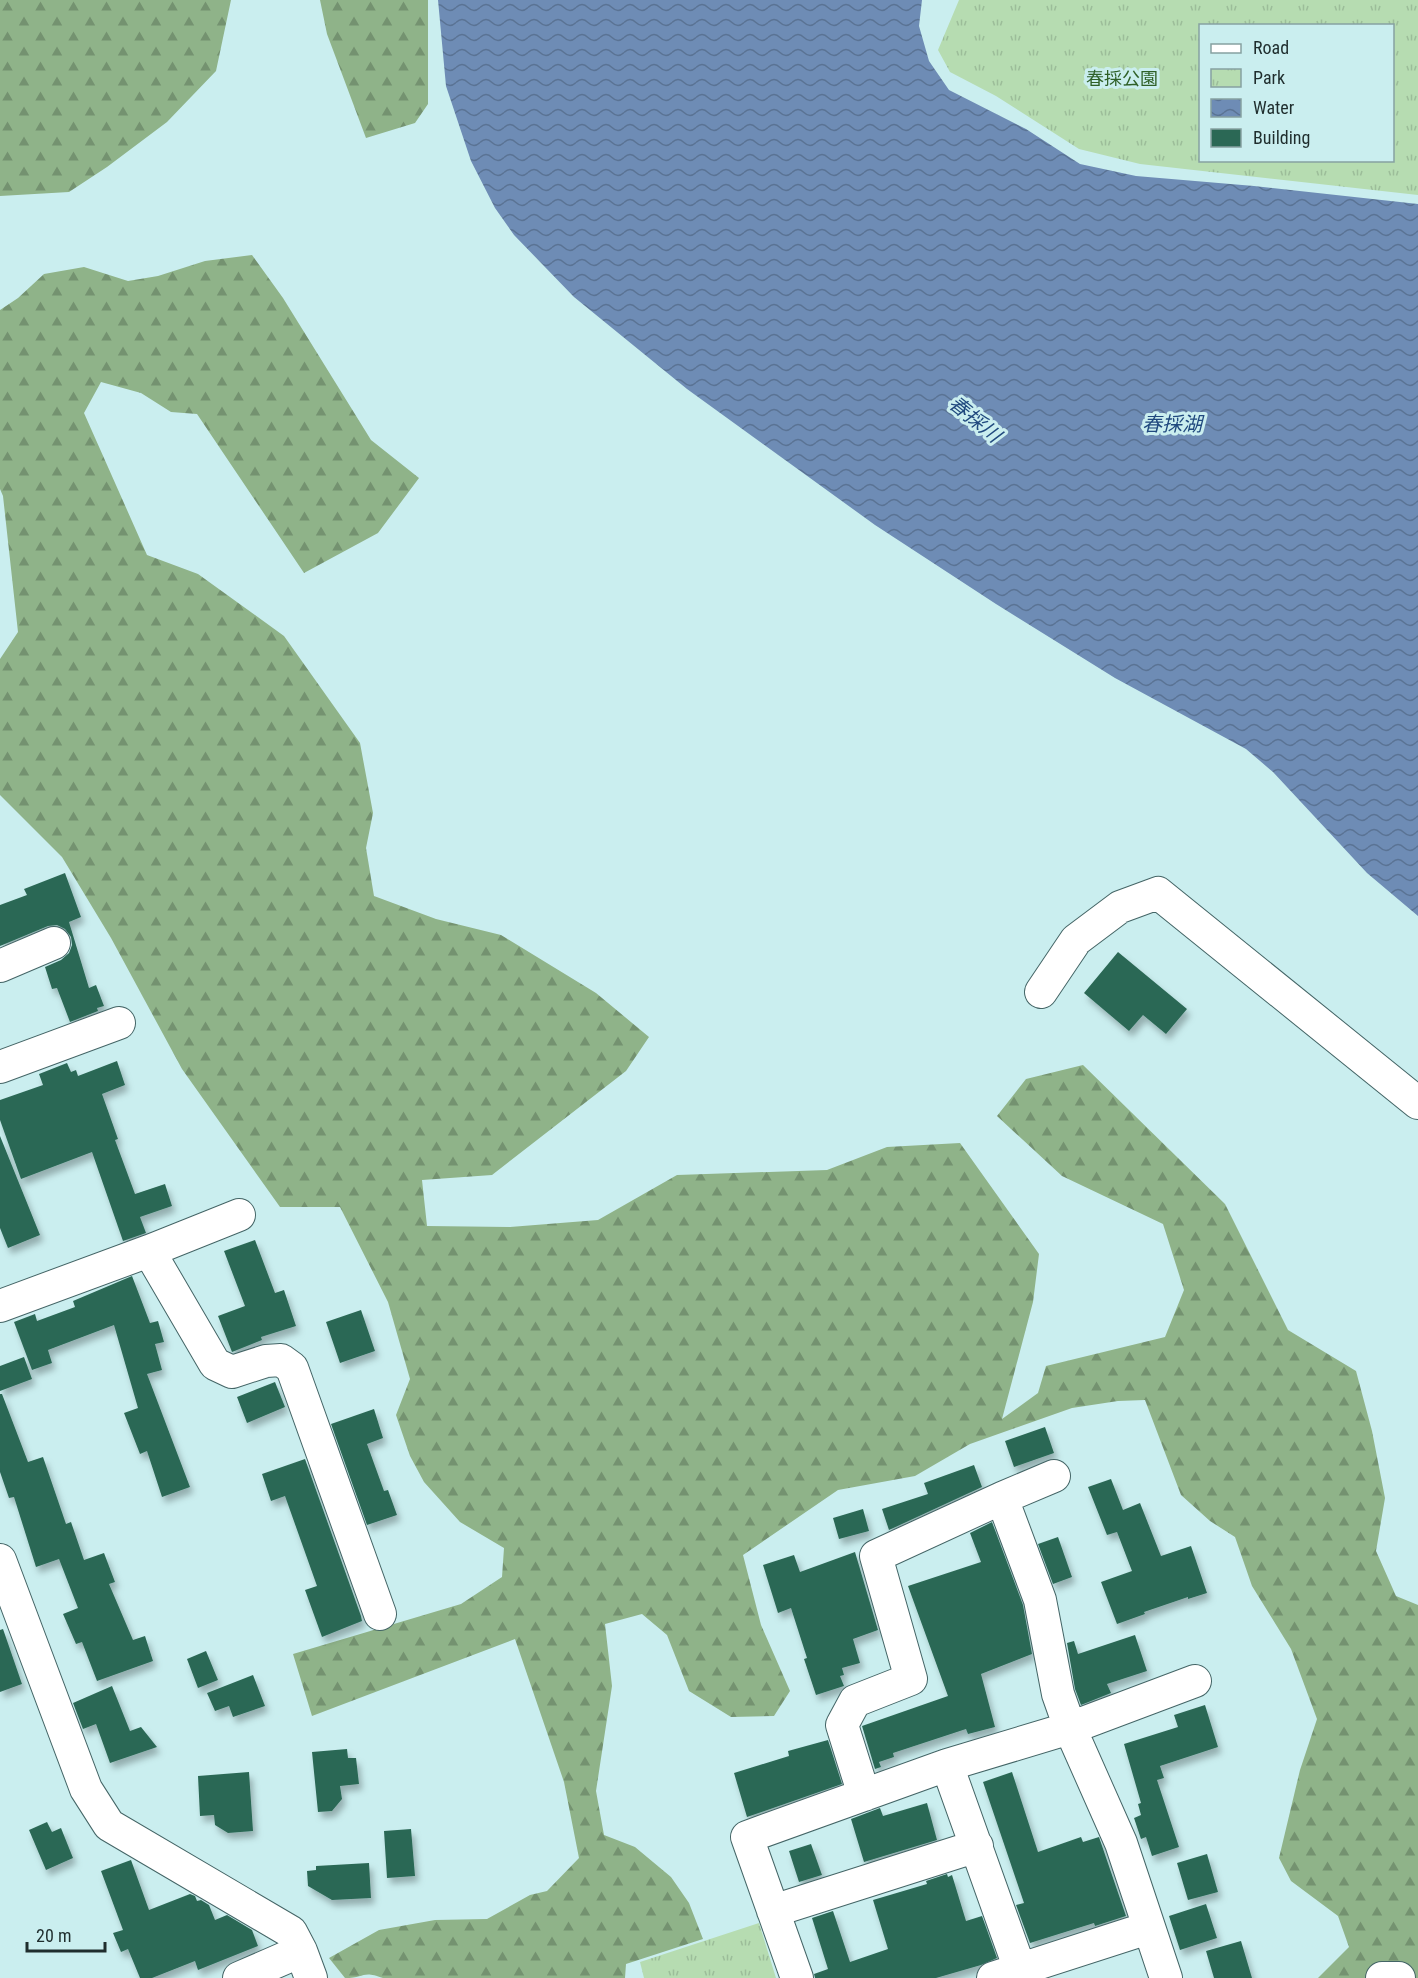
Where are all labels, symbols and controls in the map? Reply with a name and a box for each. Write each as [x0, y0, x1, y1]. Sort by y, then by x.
legend [1199, 24, 1394, 162]
text: Road [1253, 37, 1289, 58]
text: Park [1253, 67, 1285, 88]
park label: 春採公園 [1086, 68, 1158, 89]
text: Water [1253, 97, 1295, 118]
text: Building [1253, 127, 1310, 148]
water label: 春採川 [944, 391, 1007, 448]
water label: 春採湖 [1142, 412, 1205, 436]
scale bar [27, 1915, 105, 1953]
text: 20 m [36, 1925, 71, 1946]

